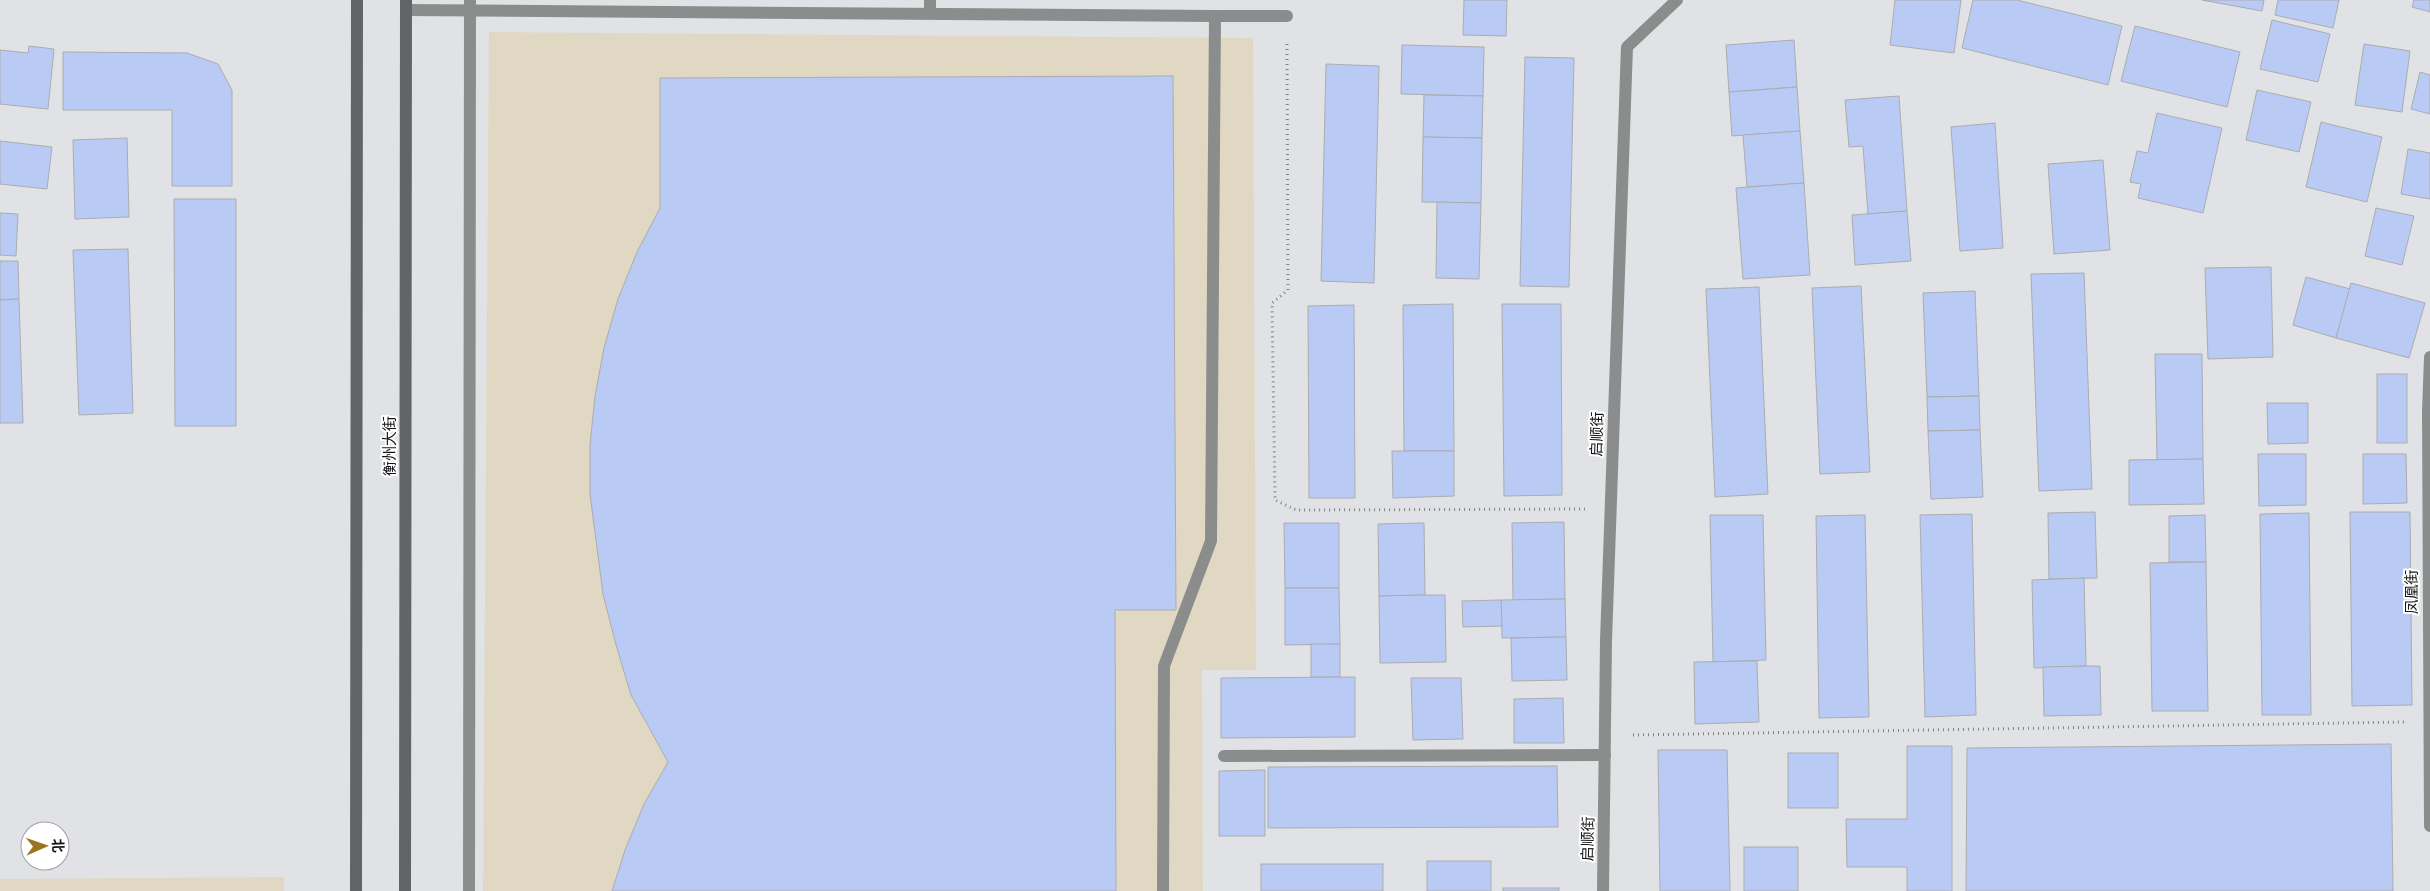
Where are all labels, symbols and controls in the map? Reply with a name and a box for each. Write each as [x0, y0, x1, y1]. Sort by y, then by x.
street label: 启顺街 [1586, 411, 1606, 457]
street label: 衡州大街 [380, 416, 398, 476]
street label: 凤凰街 [2402, 569, 2420, 615]
street label: 启顺街 [1578, 816, 1596, 862]
north arrow [20, 821, 70, 871]
text: 北 [50, 838, 67, 853]

